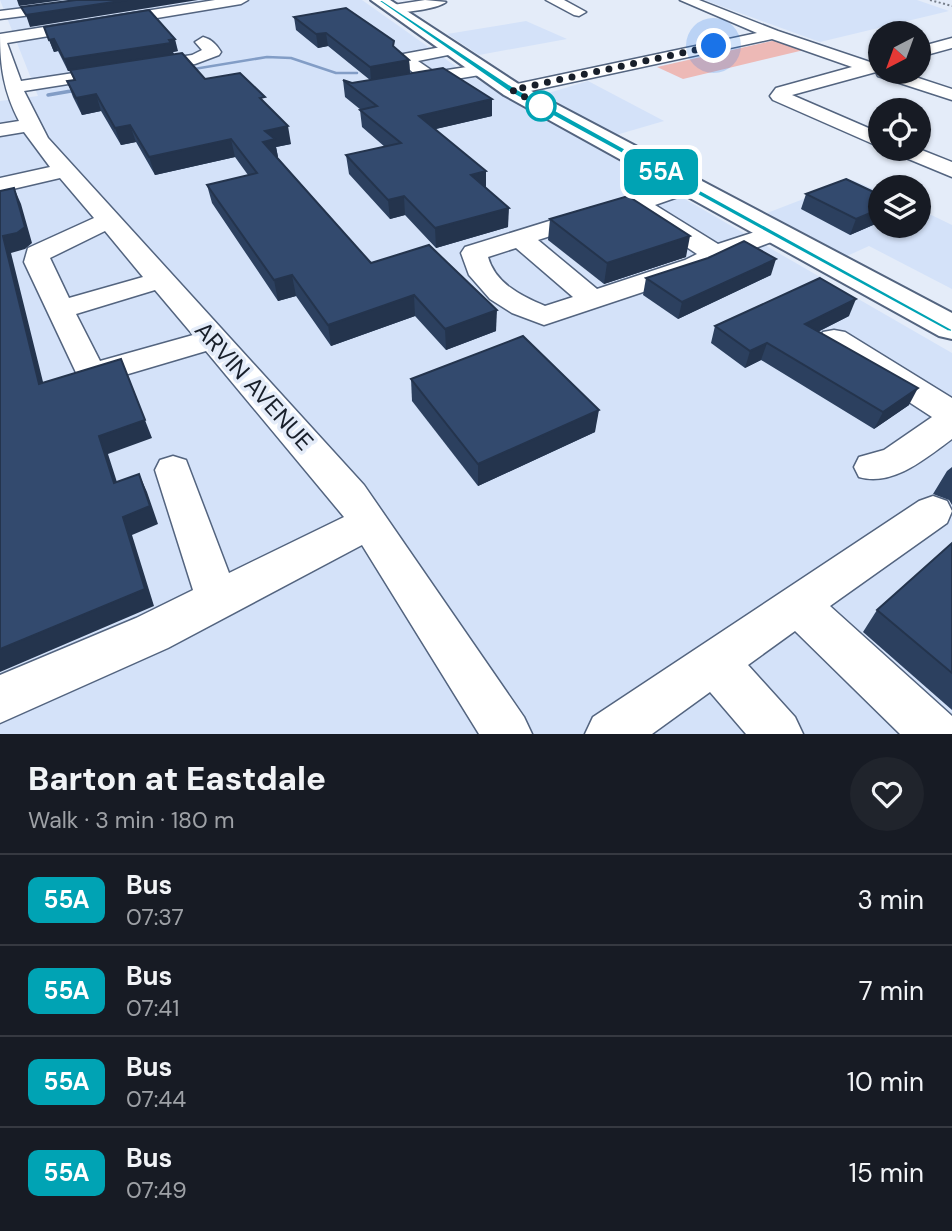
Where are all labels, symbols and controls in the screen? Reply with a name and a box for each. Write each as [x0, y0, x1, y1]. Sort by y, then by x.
north arrow [868, 21, 931, 84]
map controls [868, 21, 931, 238]
your location [696, 28, 731, 63]
unlabelled marker [526, 91, 556, 121]
button: locate [868, 98, 931, 161]
line badge: 55A [621, 149, 701, 195]
text: 55A [638, 156, 684, 187]
button: layers [868, 175, 931, 238]
street label: ARVIN AVENUE [188, 315, 321, 457]
text: Barton at Eastdale [28, 757, 326, 800]
button: heart [850, 757, 924, 831]
text: Walk · 3 min · 180 m [28, 805, 234, 835]
text: Bus [126, 868, 172, 902]
text: 3 min [857, 883, 924, 917]
text: 55A [44, 884, 89, 915]
text: 07:37 [126, 902, 184, 932]
text: Bus [126, 959, 172, 993]
text: 7 min [859, 974, 924, 1008]
text: 55A [44, 975, 89, 1006]
text: 07:41 [126, 993, 179, 1023]
text: Bus [126, 1050, 172, 1084]
text: 10 min [847, 1065, 924, 1099]
text: 55A [44, 1066, 89, 1097]
text: 07:44 [126, 1084, 186, 1114]
text: Bus [126, 1141, 172, 1175]
text: 15 min [849, 1156, 924, 1190]
text: 55A [44, 1157, 89, 1188]
text: 07:49 [126, 1175, 187, 1205]

